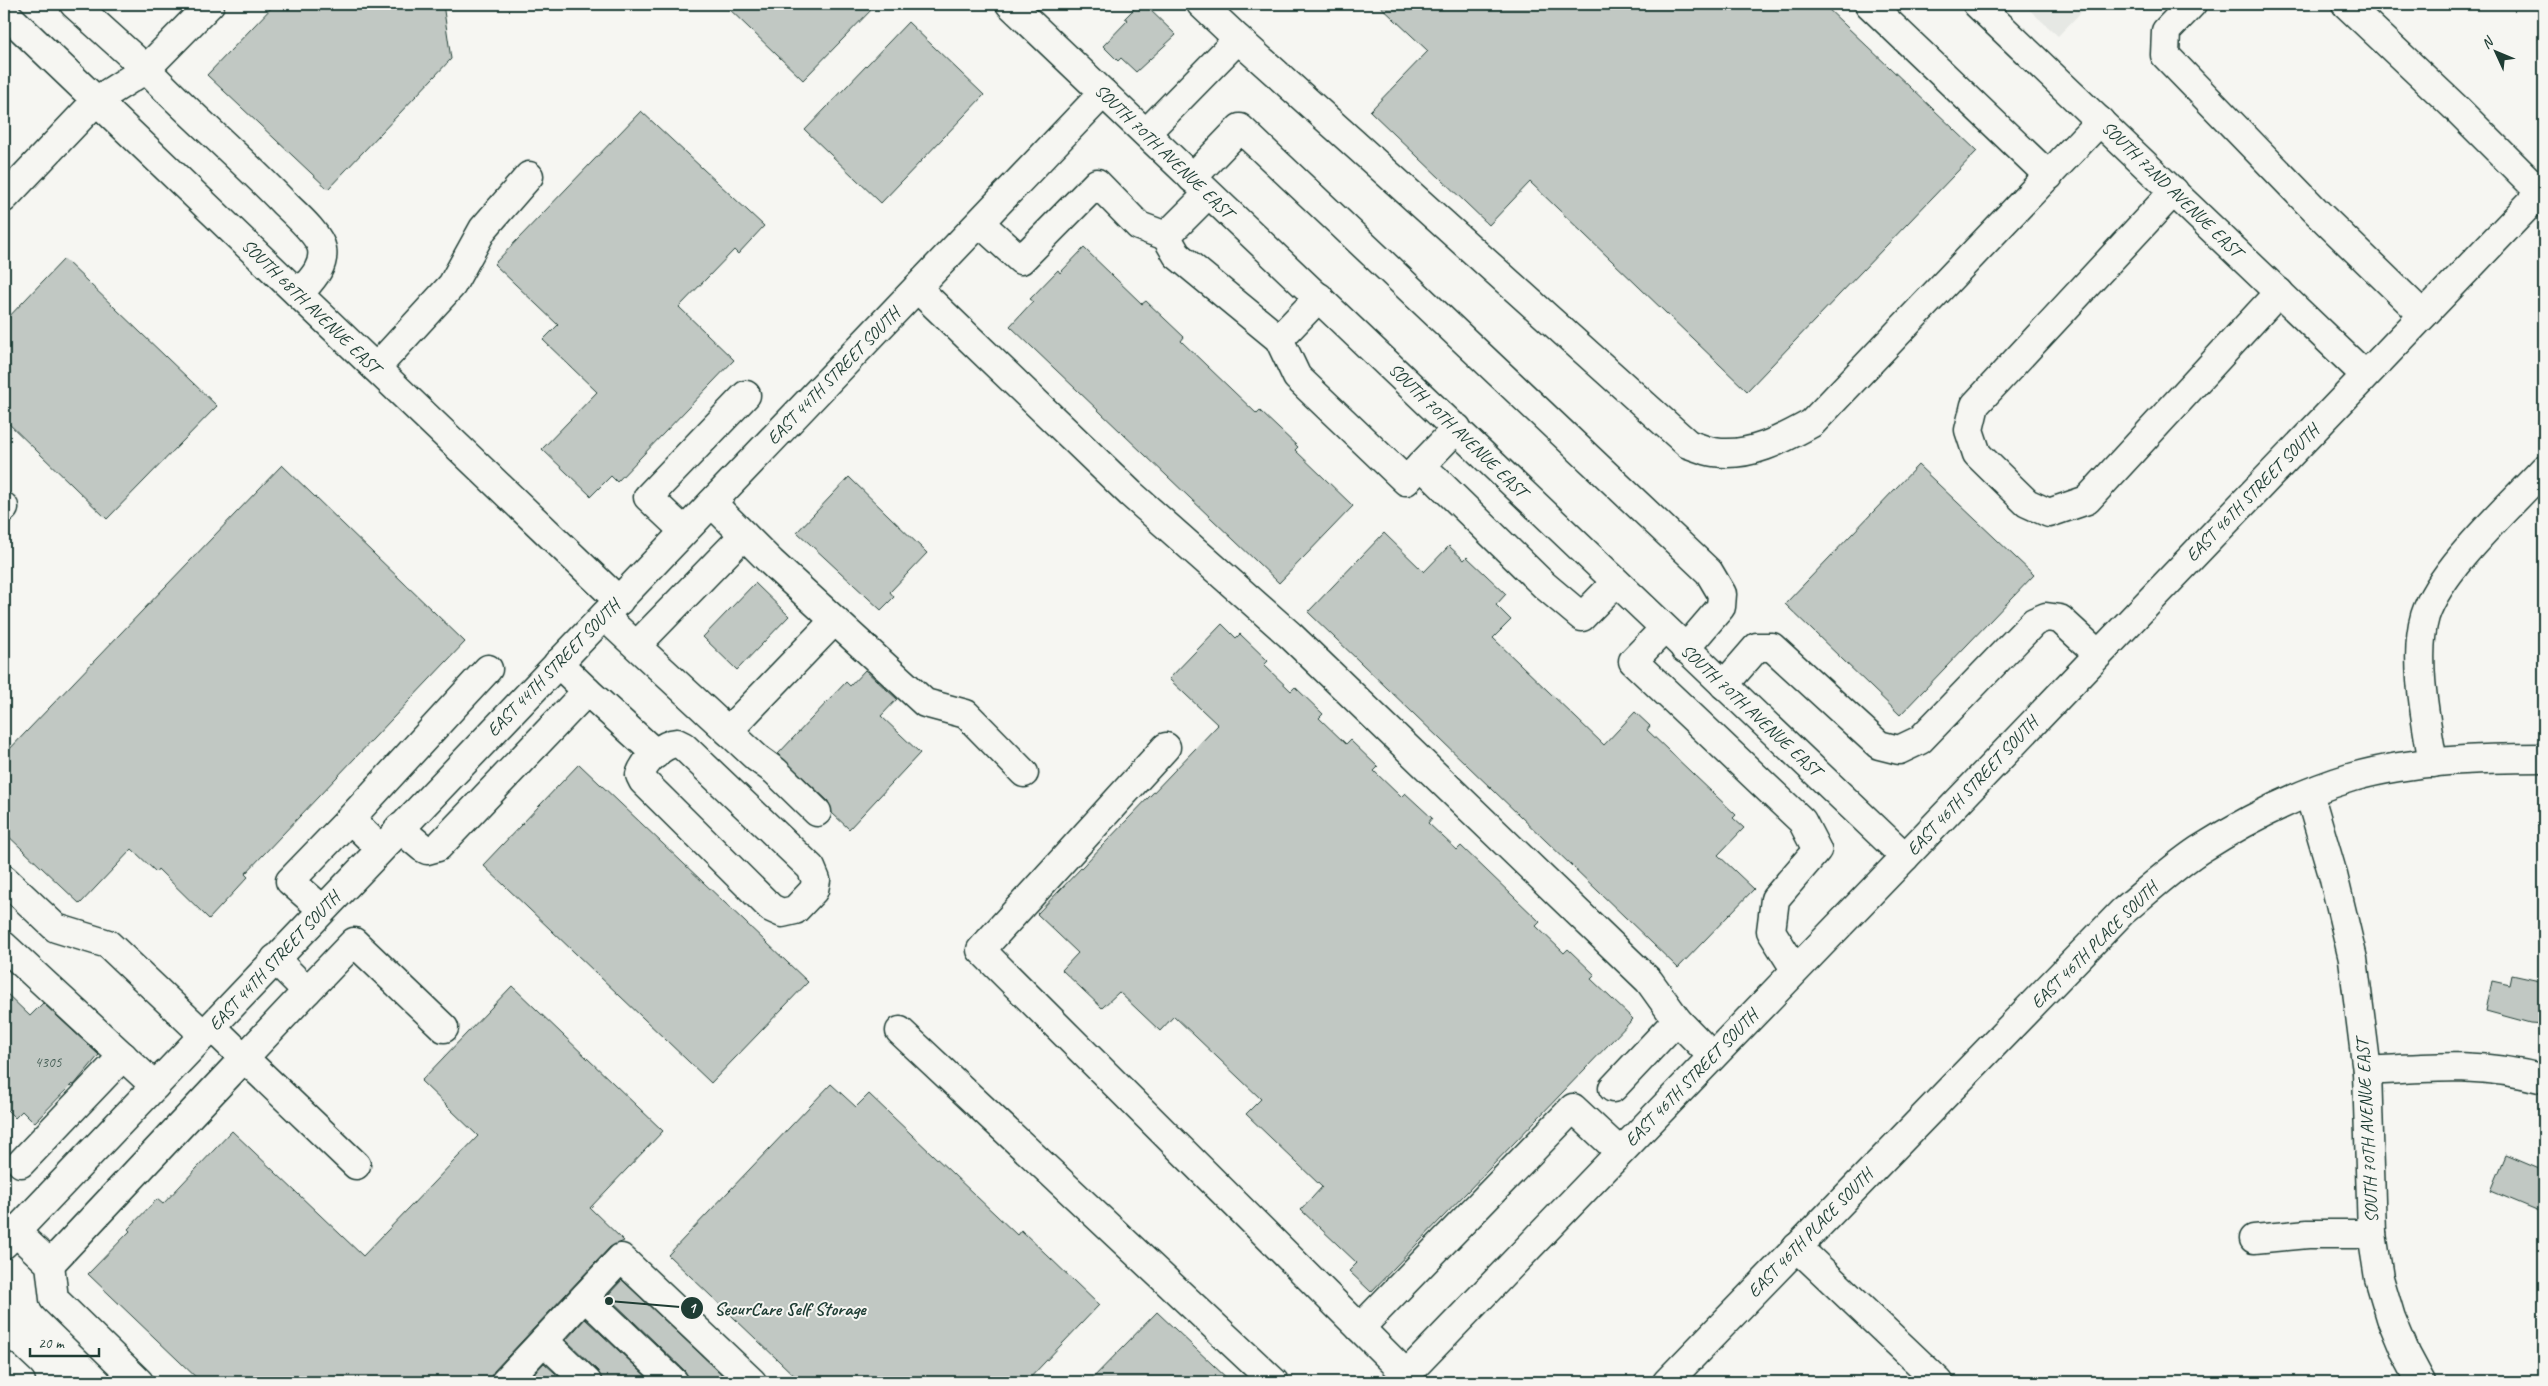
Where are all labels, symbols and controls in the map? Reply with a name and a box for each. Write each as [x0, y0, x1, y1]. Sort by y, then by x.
north arrow [2470, 28, 2520, 78]
text: N [2478, 33, 2498, 52]
street label: SOUTH 70TH AVENUE EAST [1090, 79, 1241, 226]
street label: SOUTH 72ND AVENUE EAST [2097, 116, 2250, 265]
street label: SOUTH 68TH AVENUE EAST [237, 234, 388, 381]
street label: EAST 44TH STREET SOUTH [762, 301, 906, 449]
street label: SOUTH 70TH AVENUE EAST [1384, 358, 1535, 505]
street label: EAST 46TH STREET SOUTH [2181, 418, 2325, 566]
street label: EAST 44TH STREET SOUTH [482, 593, 626, 741]
street label: SOUTH 70TH AVENUE EAST [1676, 639, 1829, 784]
street label: EAST 46TH STREET SOUTH [1902, 710, 2044, 860]
street label: EAST 46TH PLACE SOUTH [2026, 875, 2164, 1013]
street label: EAST 44TH STREET SOUTH [204, 885, 346, 1035]
street label: EAST 46TH STREET SOUTH [1620, 1003, 1764, 1151]
street label: SOUTH 70TH AVENUE EAST [2351, 1034, 2383, 1223]
house number: 4305 [34, 1053, 63, 1072]
street label: EAST 46TH PLACE SOUTH [1743, 1162, 1879, 1302]
callout: SecurCare Self Storage [680, 1291, 876, 1325]
text: SecurCare Self Storage [714, 1297, 867, 1321]
text: 1 [689, 1299, 698, 1318]
scale bar [30, 1326, 99, 1358]
text: 20 m [38, 1334, 65, 1353]

